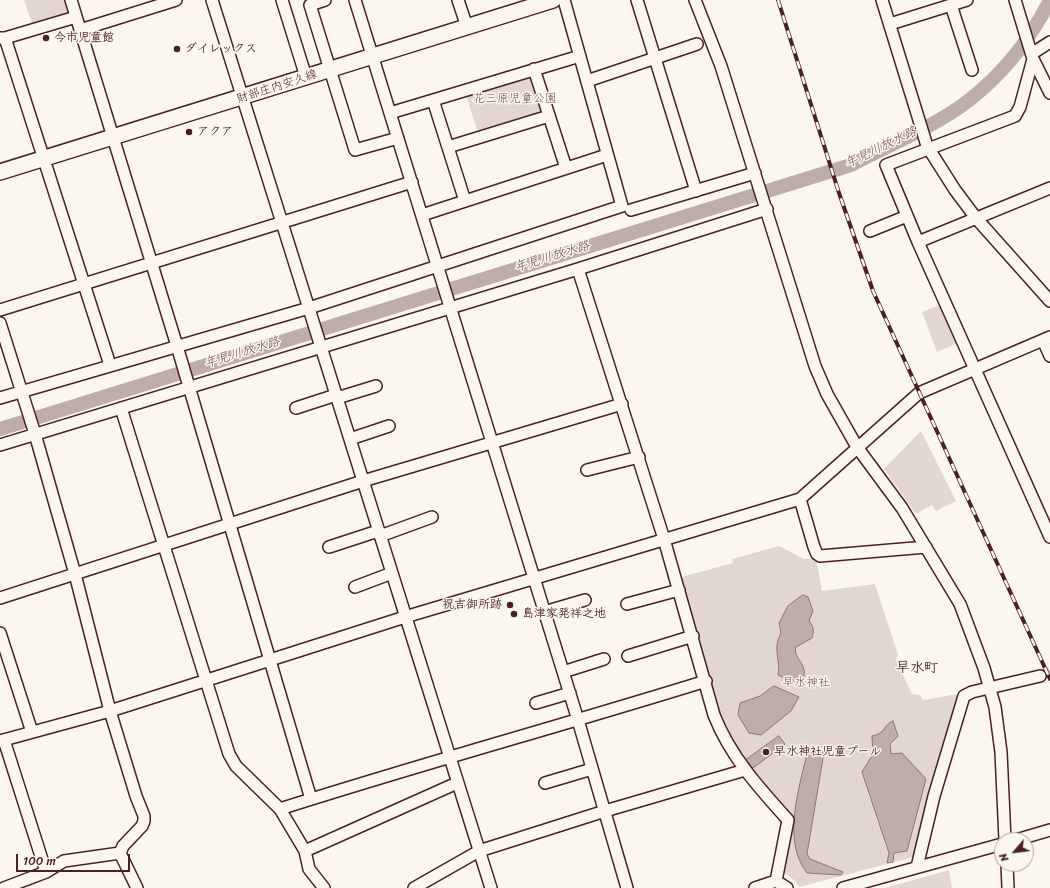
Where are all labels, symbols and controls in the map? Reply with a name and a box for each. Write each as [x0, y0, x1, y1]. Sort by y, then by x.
place label: 今市児童館 [54, 31, 114, 45]
marker: 今市児童館 [41, 33, 51, 43]
place label: ダイレックス [185, 42, 257, 56]
marker: ダイレックス [172, 44, 182, 54]
street label: 財部庄内安久線 [235, 67, 319, 107]
park label: 花三原児童公園 [473, 92, 557, 106]
water label: 年見川放水路 [843, 124, 919, 172]
place label: アクア [197, 125, 233, 139]
marker: アクア [184, 127, 194, 137]
water label: 年見川放水路 [512, 238, 592, 276]
water label: 年見川放水路 [202, 334, 282, 372]
place label: 祝吉御所跡 [442, 598, 502, 612]
marker: 祝吉御所跡 [505, 600, 515, 610]
place label: 島津家発祥之地 [522, 607, 606, 621]
marker: 島津家発祥之地 [509, 609, 519, 619]
district label: 早水町 [896, 660, 938, 676]
park label: 早水神社 [782, 676, 830, 690]
place label: 早水神社児童プール [774, 745, 881, 759]
marker: 早水神社児童プール [761, 747, 771, 757]
north arrow [994, 832, 1034, 872]
scale bar [18, 846, 132, 872]
text: 100 m [23, 850, 56, 872]
text: N [994, 850, 1014, 865]

